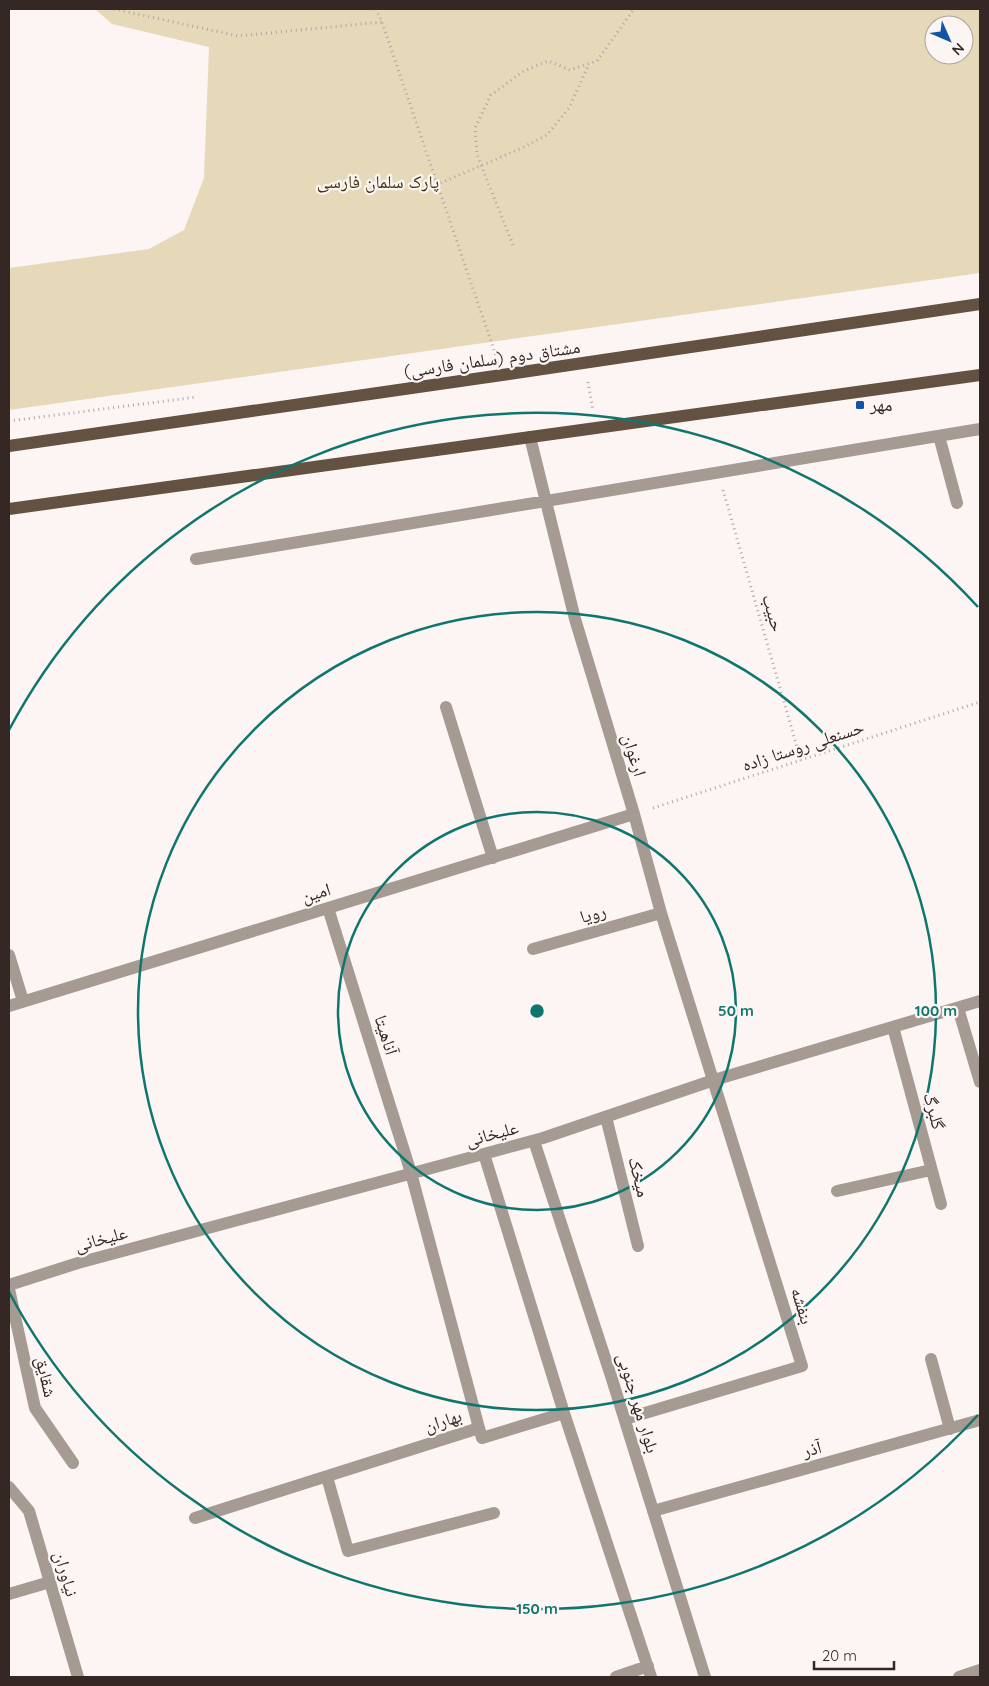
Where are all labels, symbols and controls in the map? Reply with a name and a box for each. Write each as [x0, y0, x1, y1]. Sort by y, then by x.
north arrow [924, 15, 974, 65]
text: N [948, 39, 968, 59]
park label: پارک سلمان فارسی [317, 170, 439, 193]
street label: مشتاق دوم (سلمان فارسی) [402, 335, 582, 383]
place label: مهر [869, 393, 892, 416]
marker: مهر [854, 399, 866, 411]
street label: حبیب [757, 591, 790, 634]
street label: حسنعلی روستا زاده [739, 715, 867, 776]
street label: ارغوان [617, 731, 652, 779]
street label: امین [298, 877, 333, 908]
street label: رویا [577, 899, 609, 928]
text: 50 m [718, 1001, 754, 1020]
text: 100 m [915, 1001, 957, 1020]
centre of rings [528, 1002, 546, 1020]
street label: آناهیتا [370, 1012, 404, 1058]
street label: گلبرگ [919, 1090, 951, 1132]
street label: علیخانی [463, 1115, 521, 1152]
street label: میخک [623, 1154, 656, 1199]
street label: علیخانی [72, 1220, 130, 1257]
street label: بنفشه [786, 1285, 819, 1327]
street label: بلوار مهر جنوبی [612, 1350, 665, 1456]
street label: شقایق [31, 1354, 62, 1399]
street label: بهاران [421, 1404, 465, 1437]
street label: آذر [799, 1435, 824, 1462]
street label: نیاوران [49, 1548, 84, 1599]
text: 150 m [516, 1599, 558, 1618]
scale bar [814, 1638, 894, 1670]
text: 20 m [822, 1646, 857, 1665]

